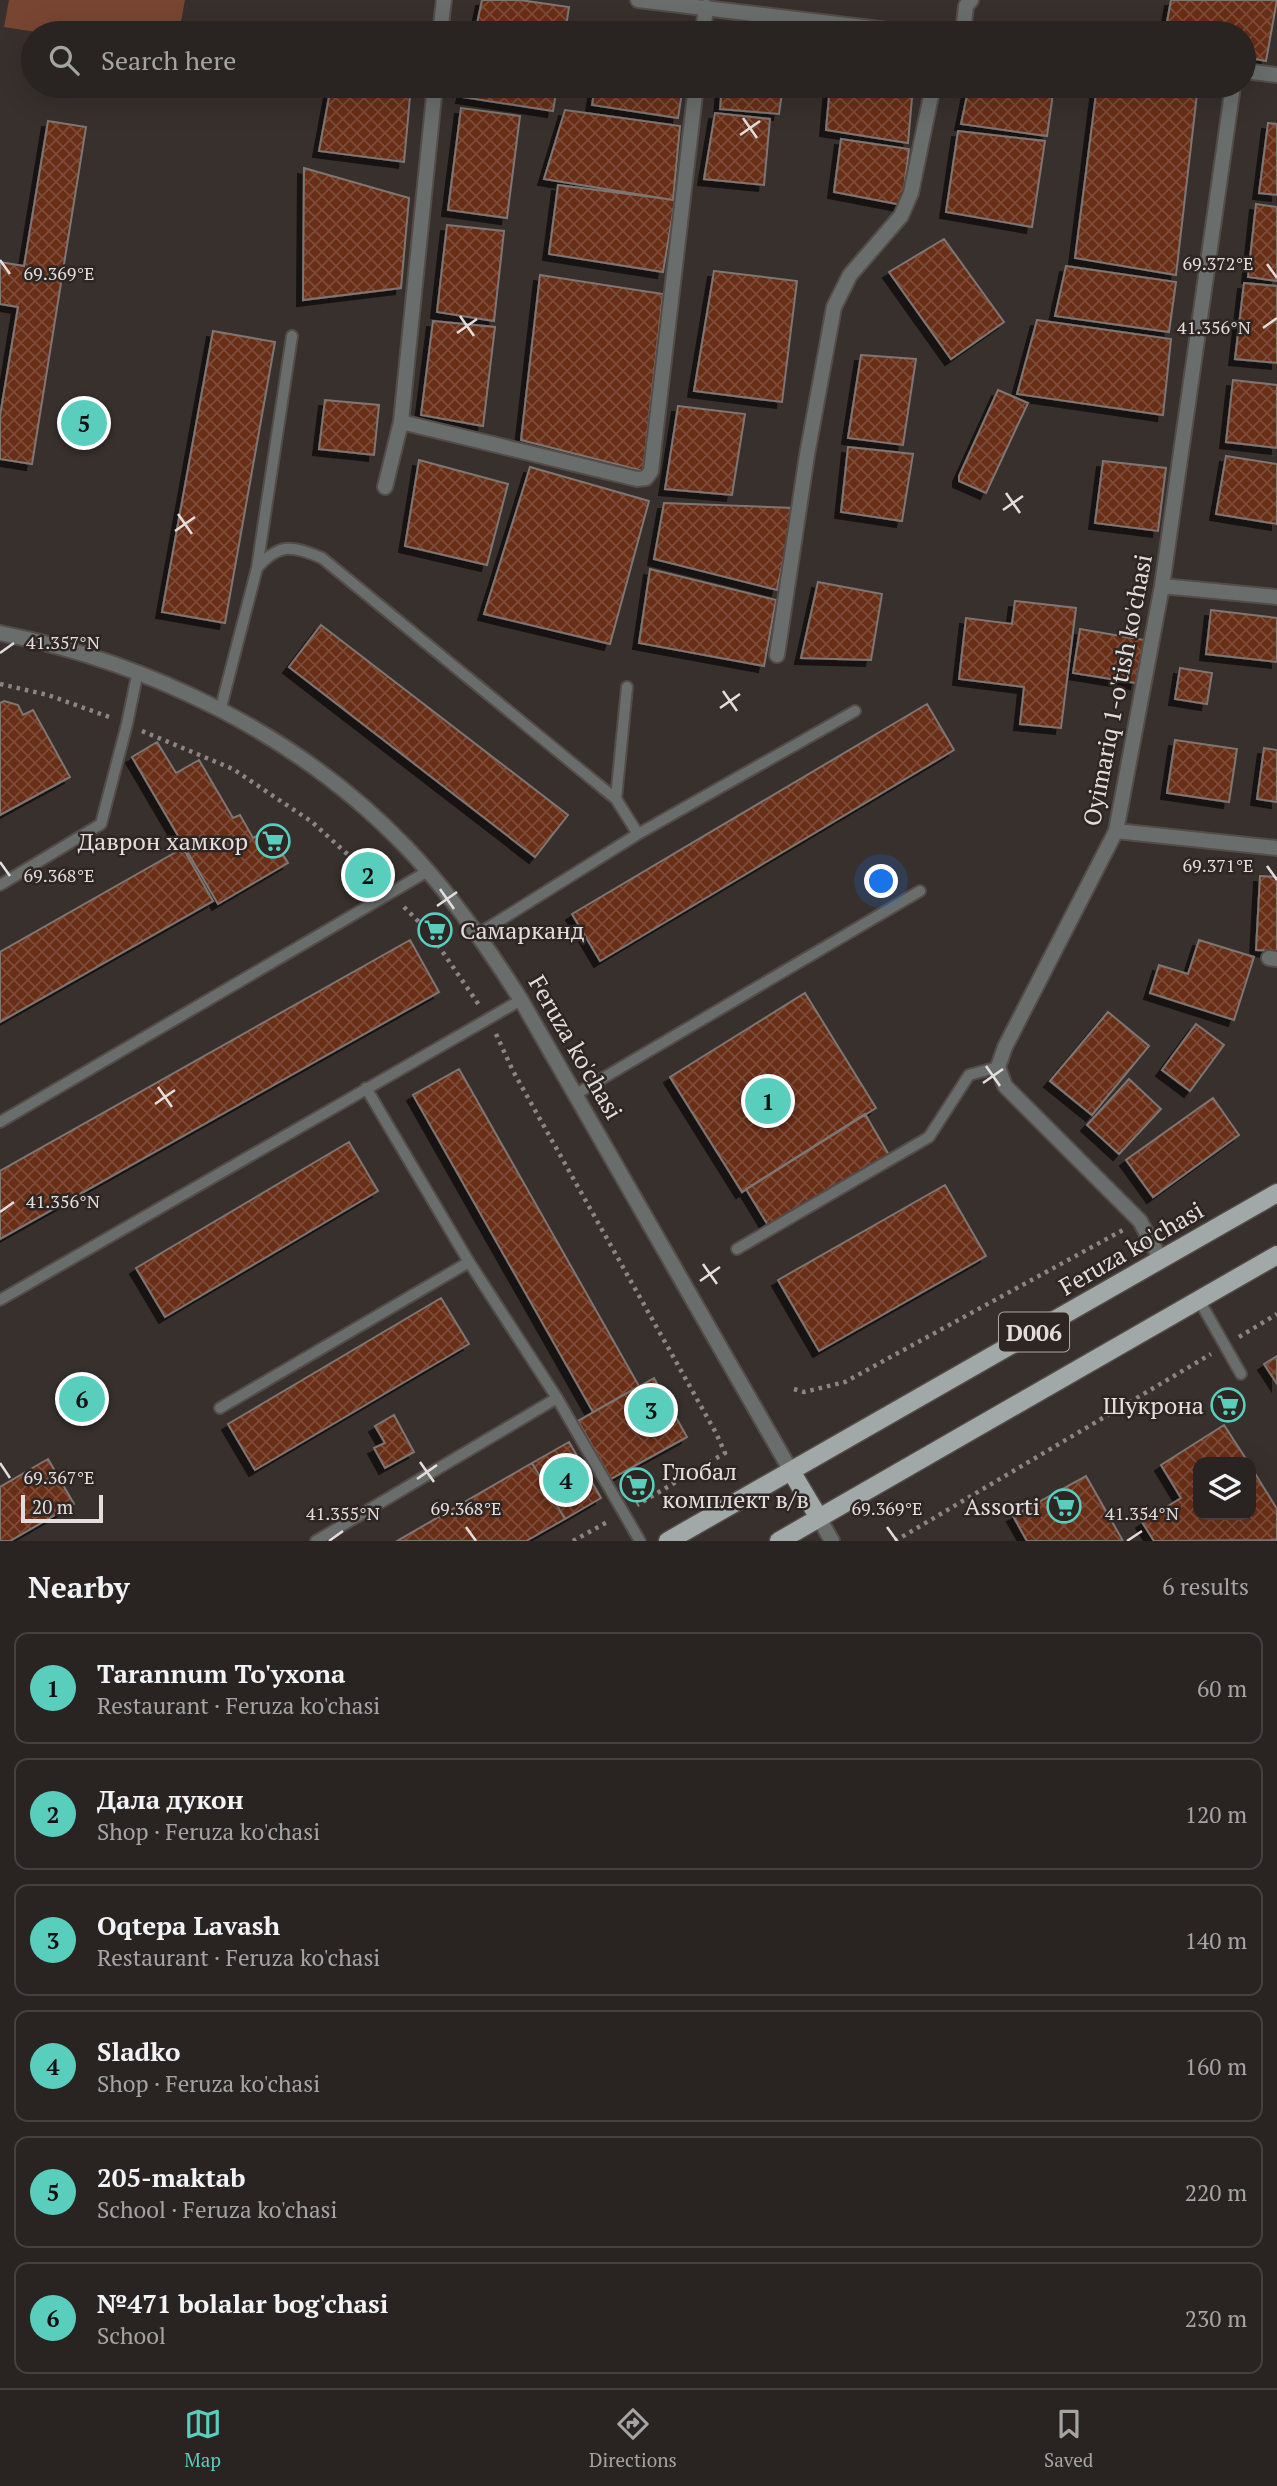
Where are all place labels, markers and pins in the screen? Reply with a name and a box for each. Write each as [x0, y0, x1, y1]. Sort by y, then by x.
pin: 5 [61, 397, 107, 449]
supermarket icon: Даврон хамкор [254, 822, 292, 860]
place label: Даврон хамкор [78, 825, 248, 857]
pin: 2 [345, 849, 391, 901]
supermarket icon: Самарканд [416, 911, 454, 949]
place label: Самарканд [460, 914, 585, 946]
pin: 1 [745, 1075, 791, 1127]
pin: 6 [59, 1373, 105, 1425]
pin: 3 [628, 1384, 674, 1436]
supermarket icon: Шукрона [1209, 1386, 1247, 1424]
place label: Шукрона [1103, 1389, 1204, 1421]
pin: 4 [543, 1454, 589, 1506]
place label: Глобал комплект в/в [662, 1455, 809, 1515]
supermarket icon: Глобал комплект в/в [618, 1466, 656, 1504]
supermarket icon: Assorti [1045, 1487, 1083, 1525]
place label: Assorti [964, 1490, 1040, 1522]

